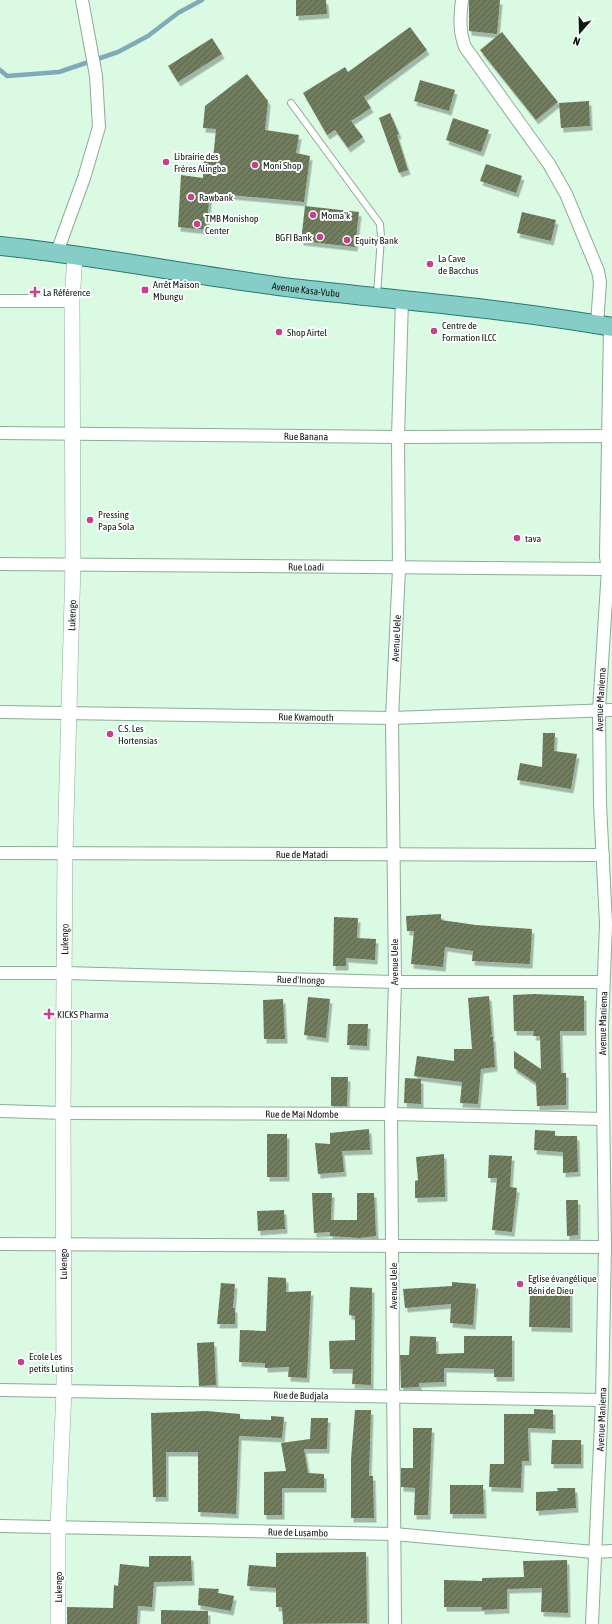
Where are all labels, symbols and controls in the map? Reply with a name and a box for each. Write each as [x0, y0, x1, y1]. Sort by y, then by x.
north arrow [560, 12, 600, 52]
text: N [571, 35, 582, 48]
place label: Librairie des Fréres Alingba [174, 151, 226, 174]
marker: Librairie des Fréres Alingba [161, 157, 171, 167]
marker: Moni Shop [250, 160, 260, 170]
place label: Moni Shop [263, 160, 302, 171]
marker: Rawbank [186, 192, 196, 202]
place label: Rawbank [199, 192, 234, 203]
marker: Moma'k [308, 210, 318, 220]
place label: Moma'k [321, 210, 351, 221]
place label: TMB Monishop Center [205, 213, 259, 236]
marker: TMB Monishop Center [192, 219, 202, 229]
place label: BGFI Bank [275, 232, 313, 243]
marker: BGFI Bank [315, 232, 325, 242]
marker: Equity Bank [342, 235, 352, 245]
place label: Equity Bank [355, 235, 399, 246]
place label: La Cave de Bacchus [438, 253, 479, 276]
marker: La Cave de Bacchus [425, 259, 435, 269]
place label: Arrêt Maison Mbungu [153, 279, 199, 302]
street label: Avenue Kasa-Vubu [271, 280, 341, 299]
marker: Arrêt Maison Mbungu [140, 285, 150, 295]
marker: La Référence [30, 287, 40, 297]
place label: La Référence [43, 287, 91, 298]
place label: Centre de Formation ILCC [442, 320, 497, 343]
marker: Centre de Formation ILCC [429, 326, 439, 336]
marker: Shop Airtel [274, 327, 284, 337]
place label: Shop Airtel [287, 327, 327, 338]
street label: Rue Banana [284, 431, 328, 442]
place label: Pressing Papa Sola [98, 509, 135, 532]
marker: Pressing Papa Sola [85, 515, 95, 525]
marker: tava [512, 533, 522, 543]
place label: tava [525, 533, 542, 544]
street label: Rue Loadi [288, 561, 324, 573]
street label: Lukengo [66, 599, 78, 631]
street label: Avenue Uele [390, 614, 403, 662]
street label: Avenue Maniema [594, 667, 608, 732]
street label: Rue Kwamouth [278, 711, 334, 723]
place label: C.S. Les Hortensias [118, 723, 158, 746]
marker: C.S. Les Hortensias [105, 729, 115, 739]
street label: Rue de Matadi [276, 849, 328, 860]
street label: Lukengo [59, 923, 70, 955]
street label: Avenue Uele [389, 938, 400, 985]
street label: Rue d'Inongo [277, 974, 325, 986]
street label: Avenue Maniema [597, 991, 609, 1055]
marker: KICKS Pharma [44, 1009, 54, 1019]
place label: KICKS Pharma [57, 1009, 109, 1020]
street label: Rue de Mai Ndombe [265, 1109, 339, 1120]
street label: Lukengo [58, 1248, 69, 1280]
street label: Avenue Uele [388, 1262, 399, 1309]
place label: Eglise évangélique Béni de Dieu [528, 1273, 597, 1296]
marker: Eglise évangélique Béni de Dieu [515, 1279, 525, 1289]
place label: Ecole Les petits Lutins [29, 1351, 74, 1374]
marker: Ecole Les petits Lutins [16, 1357, 26, 1367]
street label: Avenue Maniema [595, 1387, 608, 1451]
street label: Rue de Budjala [273, 1390, 329, 1401]
street label: Rue de Lusambo [268, 1526, 328, 1539]
street label: Lukengo [53, 1571, 64, 1603]

